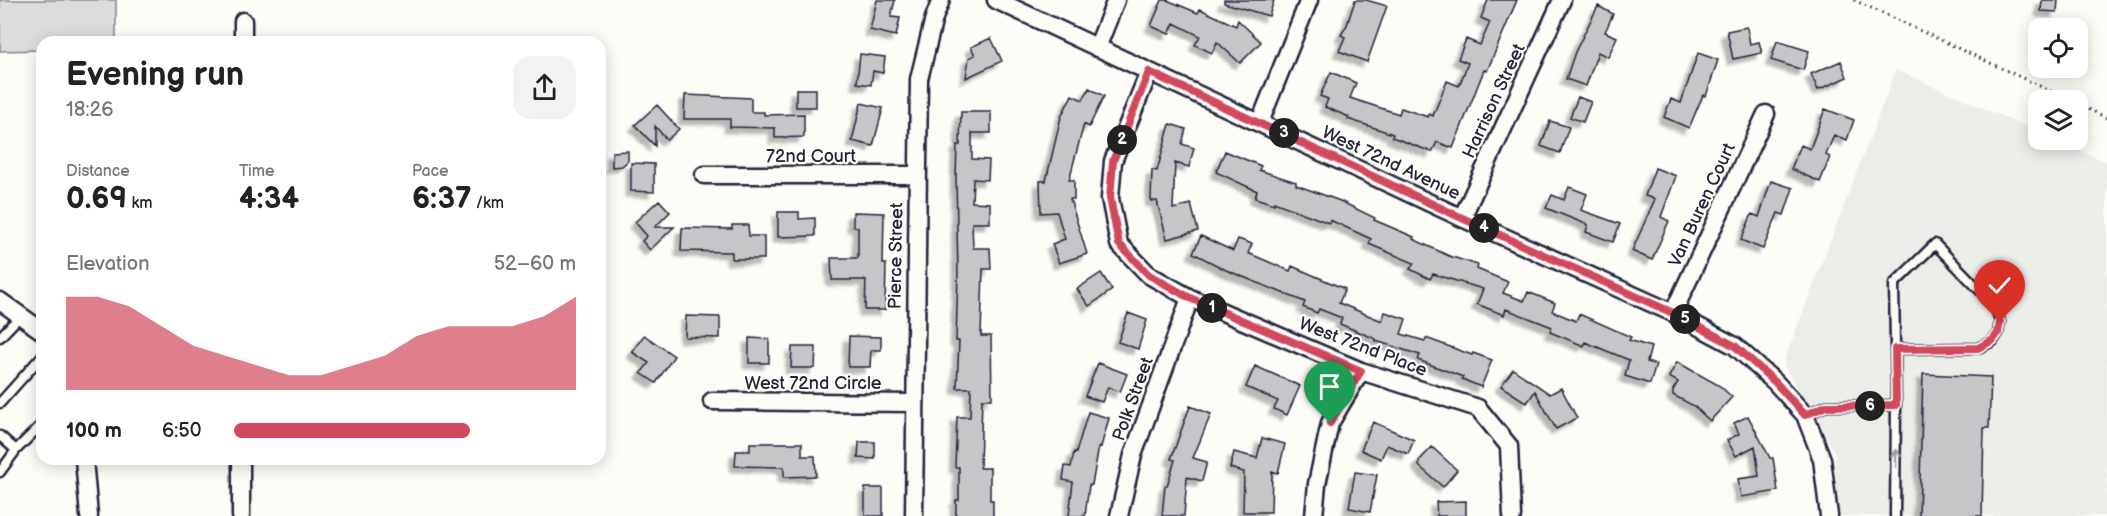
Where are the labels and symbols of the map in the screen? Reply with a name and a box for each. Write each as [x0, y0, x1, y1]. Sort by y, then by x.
street label: Harrison Street [1458, 40, 1530, 162]
pin: 3 [1269, 118, 1299, 148]
street label: West 72nd Avenue [1319, 122, 1464, 204]
pin: 2 [1107, 125, 1137, 155]
street label: Van Buren Court [1664, 139, 1740, 270]
street label: 72nd Court [766, 146, 856, 167]
street label: Pierce Street [885, 202, 907, 309]
pin: 4 [1469, 213, 1499, 243]
pin [1974, 260, 2025, 322]
pin: 1 [1197, 293, 1227, 323]
pin: 5 [1670, 304, 1700, 334]
street label: West 72nd Place [1296, 313, 1430, 381]
street label: Polk Street [1108, 354, 1158, 444]
pin [1304, 361, 1355, 423]
street label: West 72nd Circle [745, 373, 882, 394]
pin: 6 [1855, 391, 1885, 421]
one-way arrow [1890, 448, 1902, 468]

